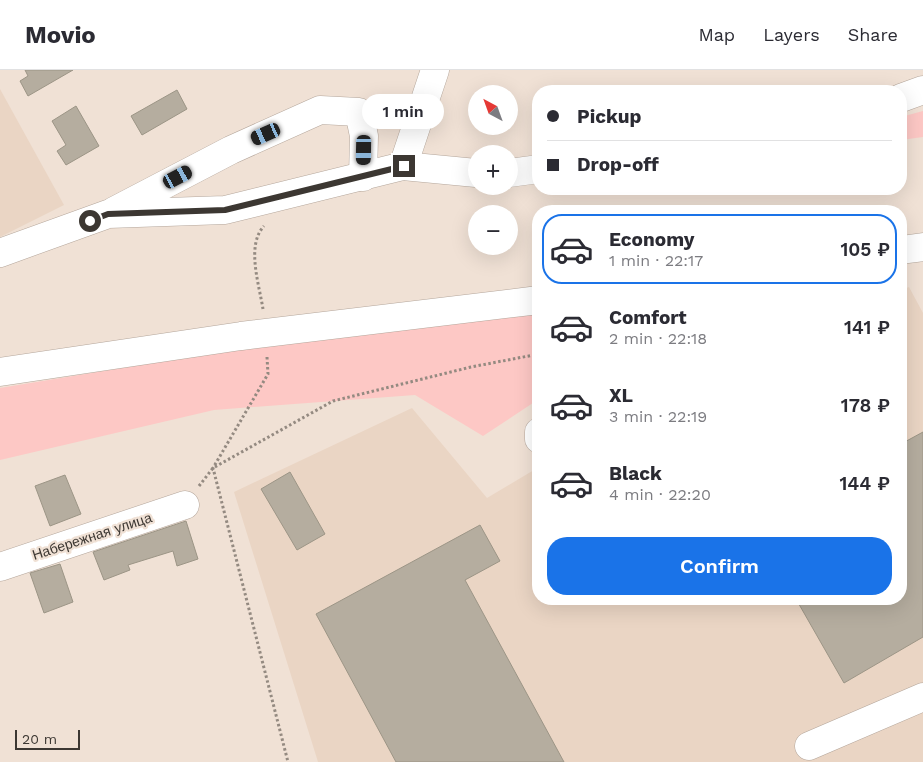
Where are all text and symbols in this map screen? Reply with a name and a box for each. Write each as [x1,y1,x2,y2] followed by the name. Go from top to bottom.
[25,21,96,49] text: Movio
[698,24,735,45] text: Map
[763,24,820,45] text: Layers
[848,24,898,45] text: Share
[468,85,518,135] north arrow
[468,85,518,255] map controls
[363,93,445,128] callout: 1 min
[382,102,424,121] text: 1 min
[577,105,641,128] text: Pickup
[249,121,282,147] car
[356,135,371,165] car
[468,145,518,195] button: +
[577,153,659,176] text: Drop-off
[393,155,415,177] route end
[161,163,194,191] car
[468,205,518,255] button: −
[79,210,101,232] route start
[549,227,594,272] icon: car
[609,228,694,251] text: Economy
[840,238,890,261] text: 105 ₽
[609,251,703,270] text: 1 min · 22:17
[549,305,594,350] icon: car
[609,306,687,329] text: Comfort
[844,316,890,339] text: 141 ₽
[609,329,707,348] text: 2 min · 22:18
[549,383,594,428] icon: car
[609,384,633,407] text: XL
[841,394,890,417] text: 178 ₽
[609,407,707,426] text: 3 min · 22:19
[549,461,594,506] icon: car
[609,462,662,485] text: Black
[839,472,890,495] text: 144 ₽
[609,485,711,504] text: 4 min · 22:20
[30,509,154,563] street label: Набережная улица
[547,537,892,595] button: Confirm
[15,727,80,750] scale bar
[22,731,57,747] text: 20 m

